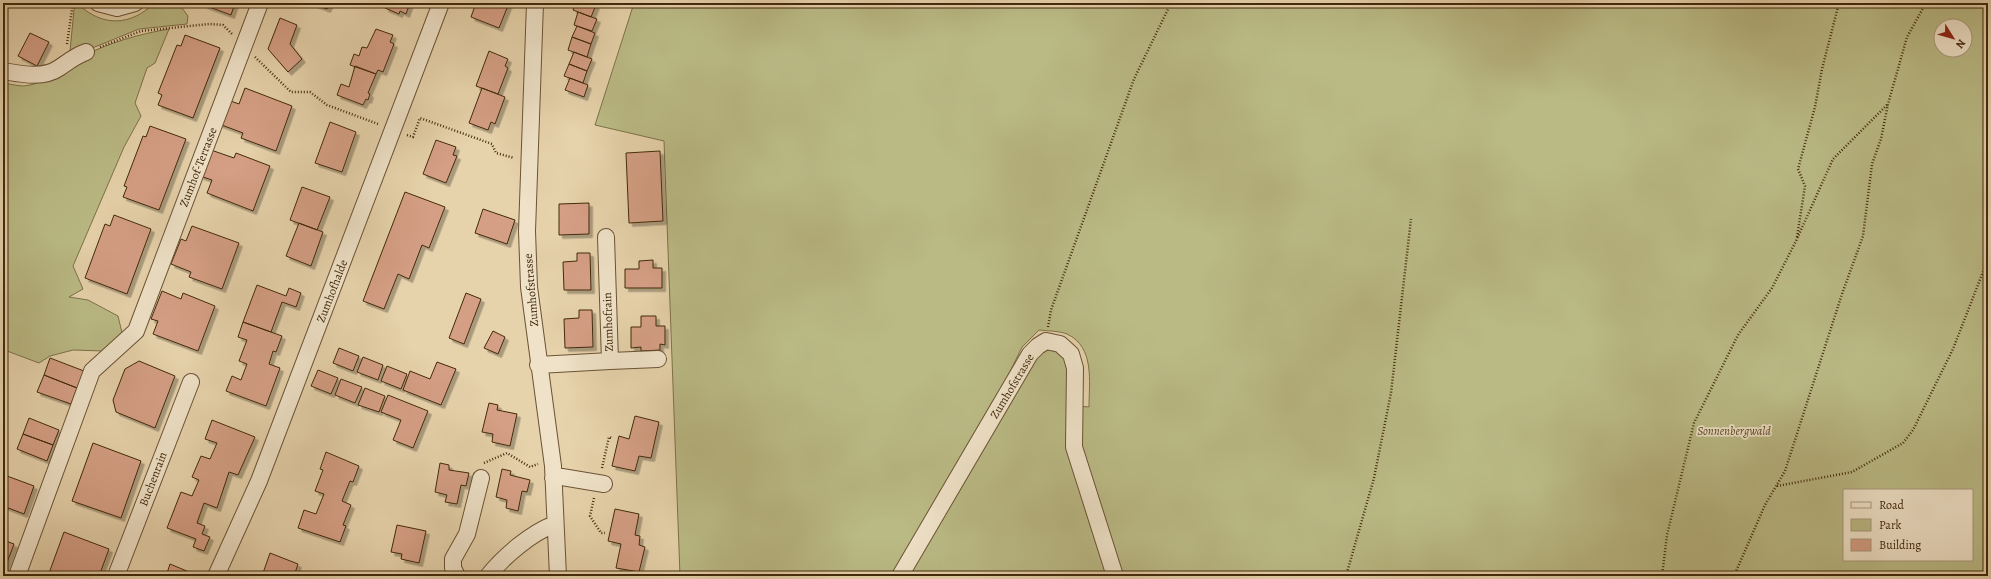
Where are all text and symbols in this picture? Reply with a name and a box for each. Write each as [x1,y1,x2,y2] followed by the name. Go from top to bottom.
[1933,18,1973,58] north arrow
[1952,36,1969,51] text: N
[175,125,221,209] street label: Zumhof-Terrasse
[520,253,542,327] street label: Zumhofstrasse
[313,257,351,325] street label: Zumhofhalde
[599,292,617,352] street label: Zumhofrain
[986,350,1038,422] street label: Zumhofstrasse
[1697,423,1771,439] park label: Sonnenbergwald
[135,449,171,509] street label: Buchenrain
[1843,489,1973,561] legend
[1879,497,1905,513] text: Road
[1879,517,1902,533] text: Park
[1879,537,1921,553] text: Building

